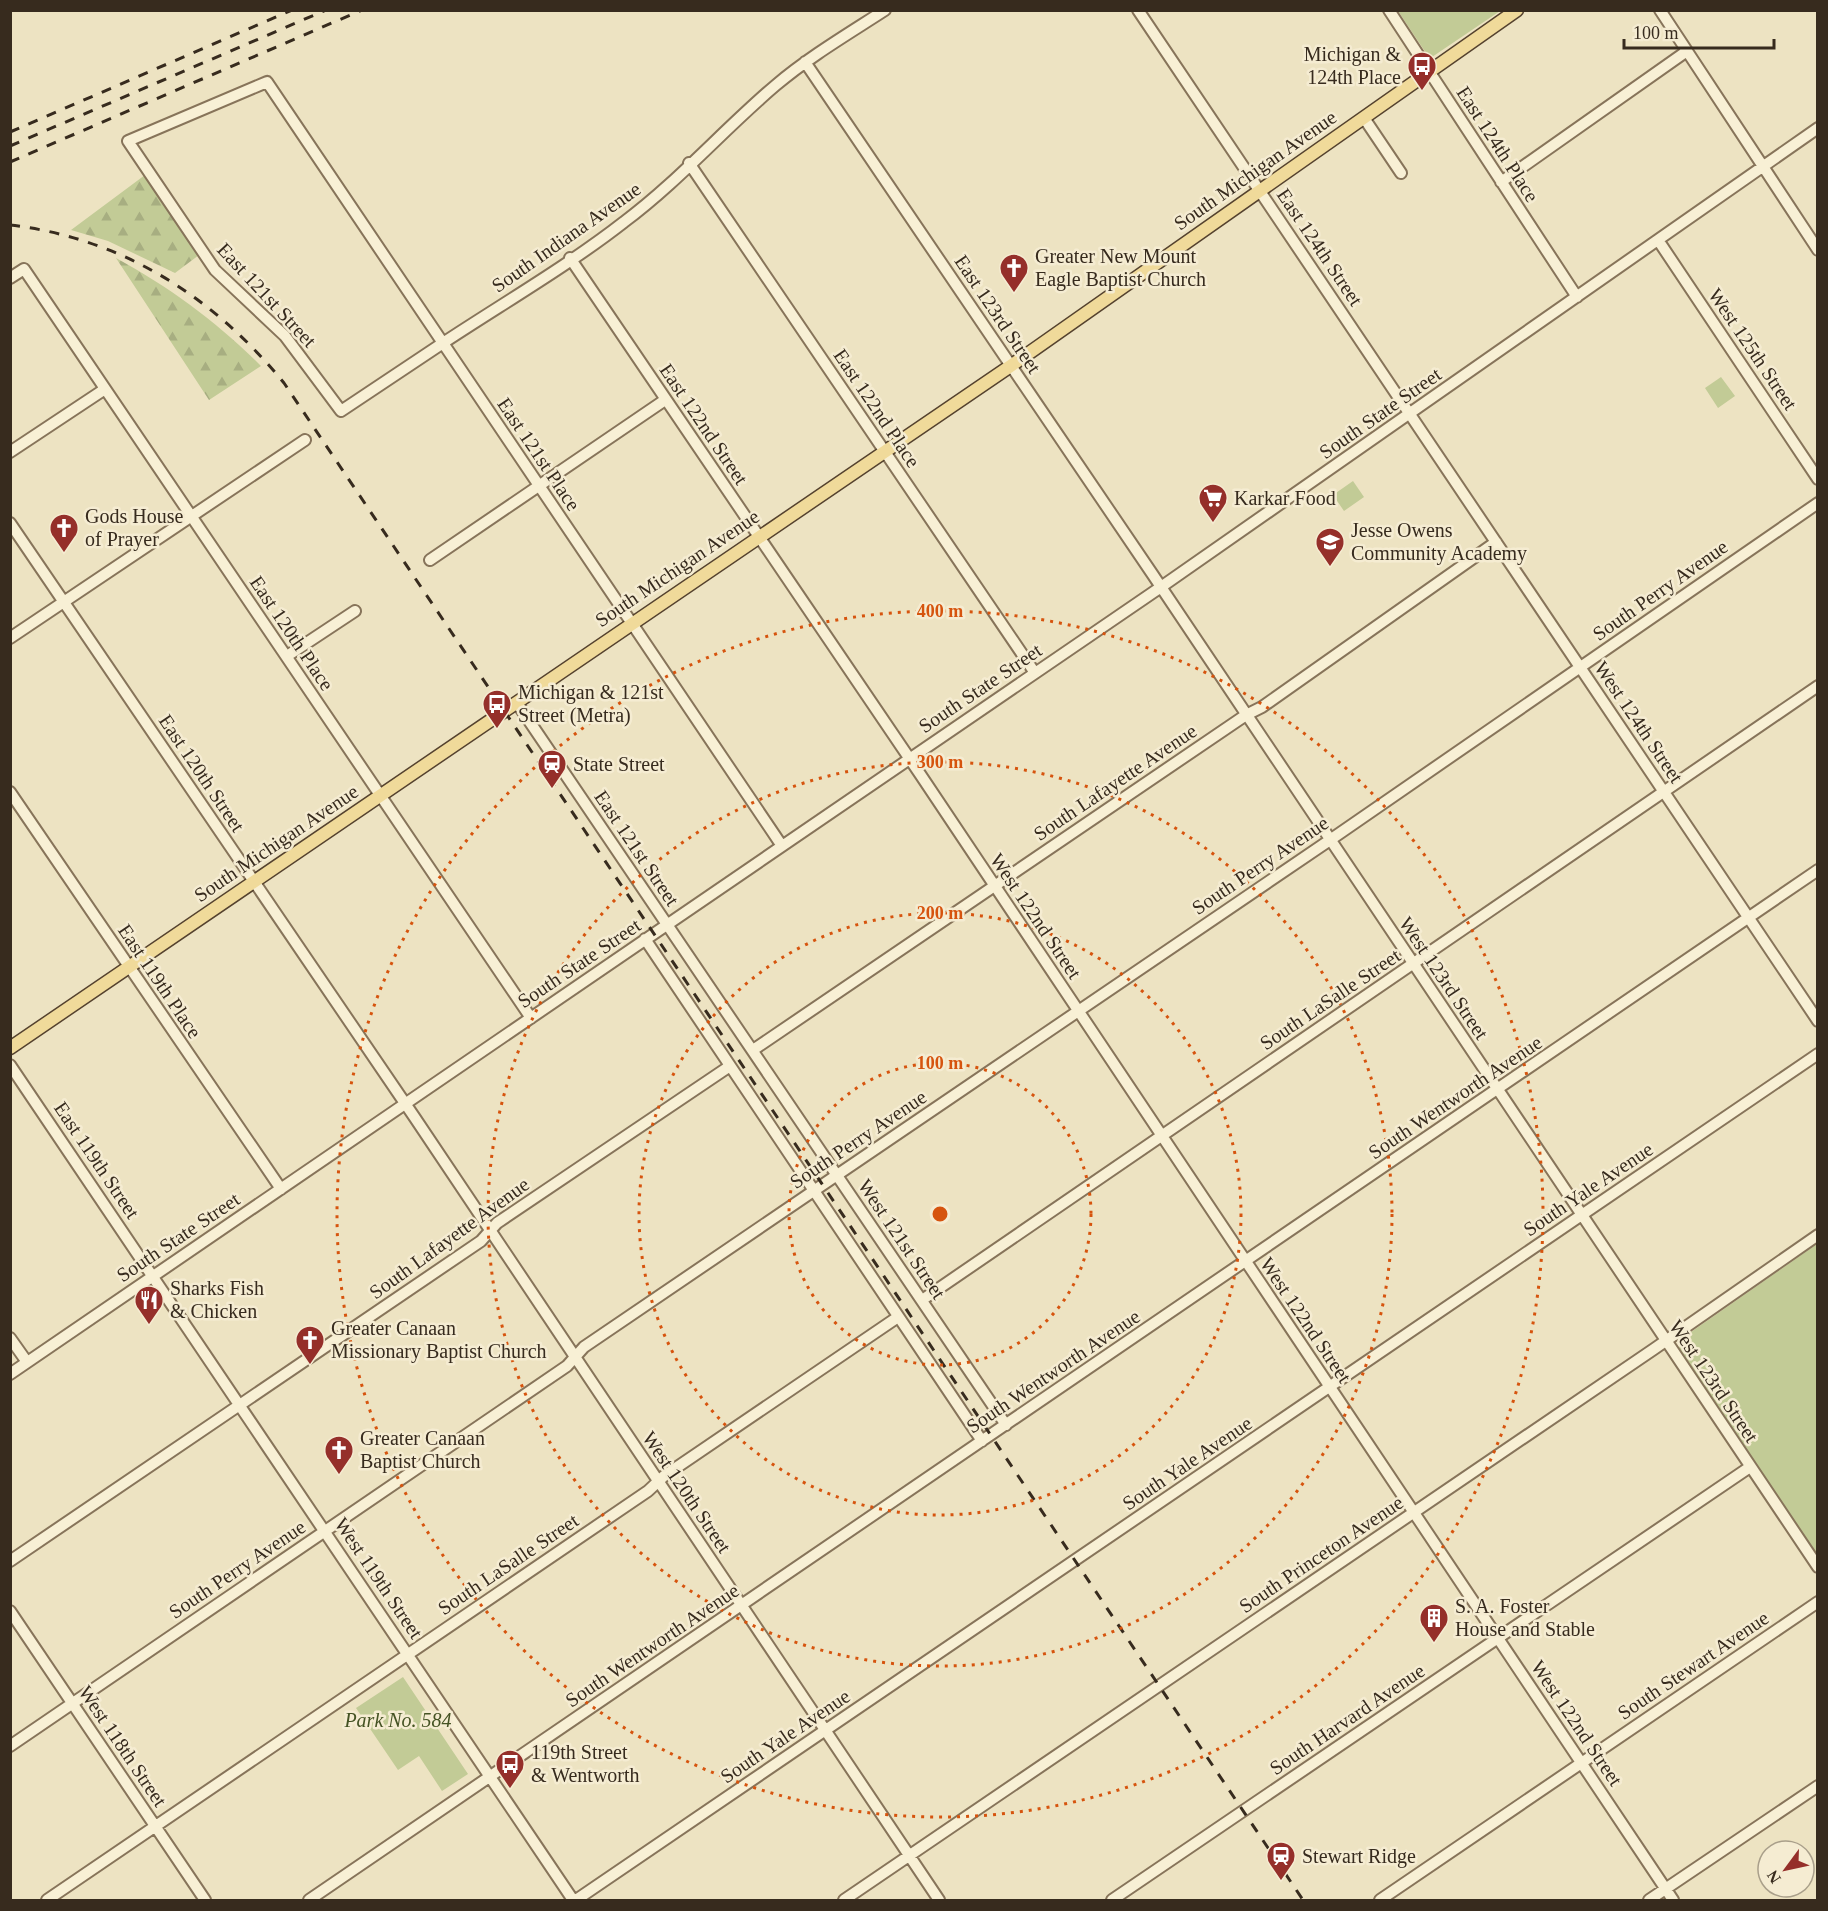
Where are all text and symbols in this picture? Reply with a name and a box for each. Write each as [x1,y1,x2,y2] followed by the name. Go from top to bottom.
[1624,12,1774,50] scale bar
[1633,23,1679,43] text: 100 m
[1304,43,1401,88] place label: Michigan & 124th Place
[1406,50,1438,92] bus stop icon: Michigan & 124th Place
[1452,82,1544,206] street label: East 124th Place
[1170,106,1341,235] street label: South Michigan Avenue
[487,177,645,297] street label: South Indiana Avenue
[1273,184,1368,310] street label: East 124th Street
[213,238,321,352] street label: East 121st Street
[1035,245,1206,291] place label: Greater New Mount Eagle Baptist Church
[950,251,1046,378] street label: East 123rd Street
[998,252,1030,294] church icon: Greater New Mount Eagle Baptist Church
[1704,284,1802,414] street label: West 125th Street
[829,345,925,471] street label: East 122nd Place
[655,359,753,489] street label: East 122nd Street
[1315,363,1445,463] street label: South State Street
[493,394,585,515] street label: East 121st Place
[1197,482,1229,524] supermarket icon: Karkar Food
[1234,487,1336,509] place label: Karkar Food
[85,505,183,551] place label: Gods House of Prayer
[591,505,764,632] street label: South Michigan Avenue
[48,512,80,554] church icon: Gods House of Prayer
[1351,519,1527,565] place label: Jesse Owens Community Academy
[1314,526,1346,568] school or university icon: Jesse Owens Community Academy
[1588,535,1732,646] street label: South Perry Avenue
[246,572,338,695] street label: East 120th Place
[917,601,963,621] text: 400 m
[914,639,1046,737] street label: South State Street
[1590,657,1688,787] street label: West 124th Street
[518,681,664,727] place label: Michigan & 121st Street (Metra)
[481,688,513,730] bus stop icon: Michigan & 121st Street (Metra)
[155,710,250,836] street label: East 120th Street
[1029,719,1201,846] street label: South Lafayette Avenue
[536,748,568,790] station icon: State Street
[917,752,963,772] text: 300 m
[573,753,665,775] place label: State Street
[190,780,363,907] street label: South Michigan Avenue
[590,786,684,910] street label: East 121st Street
[1188,811,1333,920] street label: South Perry Avenue
[986,849,1086,983] street label: West 122nd Street
[917,903,963,923] text: 200 m
[1395,913,1493,1044] street label: West 123rd Street
[513,914,645,1012] street label: South State Street
[114,920,206,1042] street label: East 119th Place
[1256,944,1405,1054] street label: South LaSalle Street
[1364,1031,1546,1163] street label: South Wentworth Avenue
[917,1053,963,1073] text: 100 m
[786,1085,931,1194] street label: South Perry Avenue
[50,1098,144,1223] street label: East 119th Street
[1519,1138,1657,1240] street label: South Yale Avenue
[365,1173,534,1304] street label: South Lafayette Avenue
[854,1175,950,1303] street label: West 121st Street
[112,1188,244,1286] street label: South State Street
[930,1204,950,1224] centre of rings
[1256,1253,1356,1387] street label: West 122nd Street
[170,1277,264,1322] place label: Sharks Fish & Chicken
[133,1284,165,1326] restaurant icon: Sharks Fish & Chicken
[962,1305,1144,1437] street label: South Wentworth Avenue
[1665,1316,1763,1447] street label: West 123rd Street
[331,1317,547,1363] place label: Greater Canaan Missionary Baptist Church
[294,1324,326,1366] church icon: Greater Canaan Missionary Baptist Church
[1118,1412,1256,1514] street label: South Yale Avenue
[360,1427,485,1473] place label: Greater Canaan Baptist Church
[638,1427,736,1557] street label: West 120th Street
[323,1434,355,1476] church icon: Greater Canaan Baptist Church
[1235,1491,1407,1617] street label: South Princeton Avenue
[434,1509,583,1619] street label: South LaSalle Street
[330,1513,428,1643] street label: West 119th Street
[165,1515,310,1624] street label: South Perry Avenue
[561,1579,743,1711] street label: South Wentworth Avenue
[1455,1595,1595,1640] place label: S. A. Foster House and Stable
[1418,1602,1450,1644] building icon: S. A. Foster House and Stable
[1613,1606,1773,1724] street label: South Stewart Avenue
[1527,1656,1627,1790] street label: West 122nd Street
[1265,1659,1429,1779] street label: South Harvard Avenue
[74,1681,172,1811] street label: West 118th Street
[716,1685,854,1787] street label: South Yale Avenue
[343,1709,452,1731] park label: Park No. 584
[531,1741,640,1786] place label: 119th Street & Wentworth
[494,1748,526,1790] bus stop icon: 119th Street & Wentworth
[1756,1839,1816,1899] north arrow
[1265,1840,1297,1882] station icon: Stewart Ridge
[1302,1845,1416,1868] place label: Stewart Ridge
[1763,1867,1784,1886] text: N

